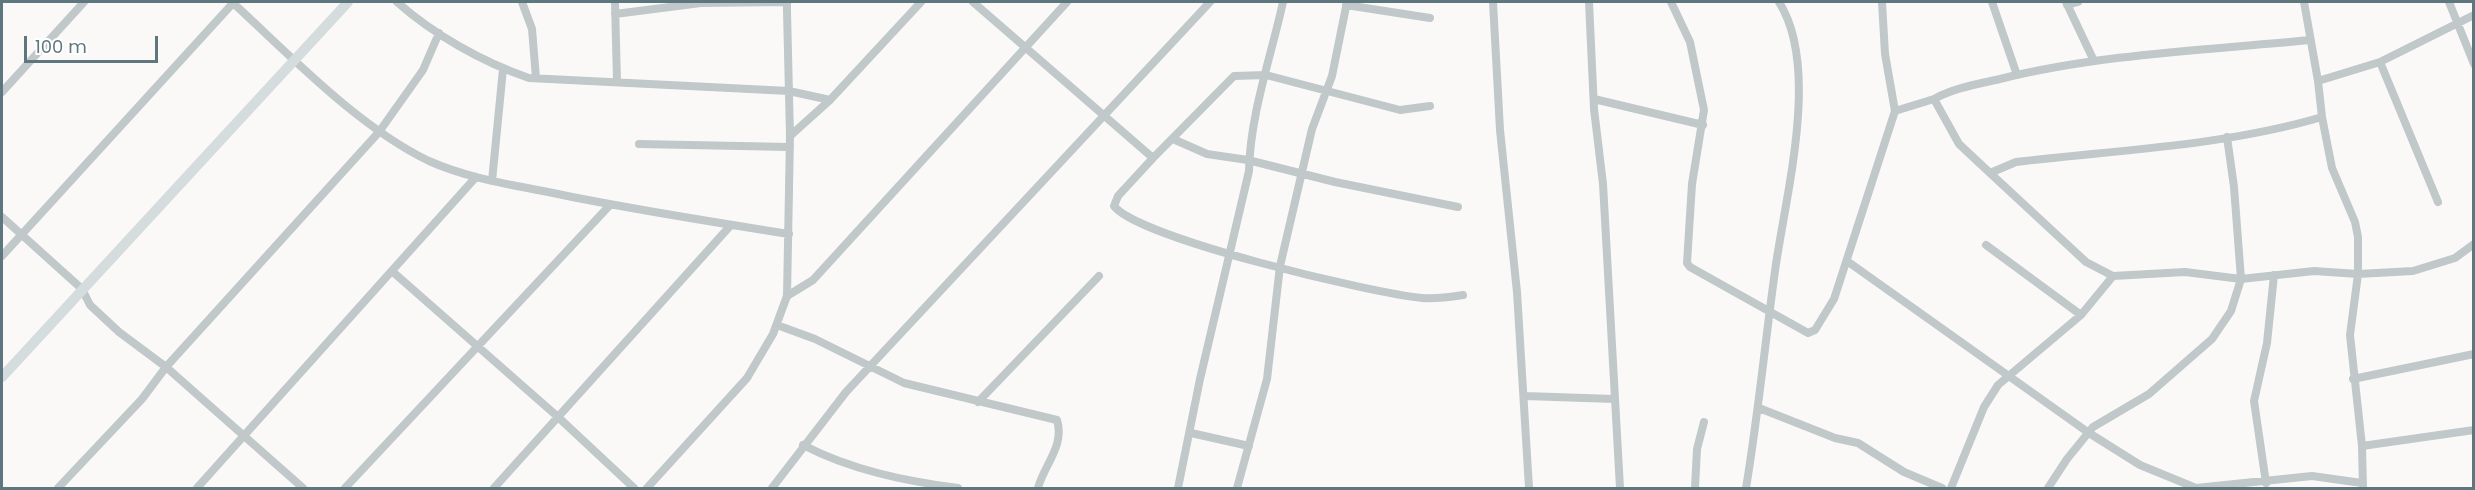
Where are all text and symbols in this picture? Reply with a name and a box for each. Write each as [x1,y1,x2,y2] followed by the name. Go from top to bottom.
[27,24,160,62] scale bar
[35,34,87,59] text: 100 m

